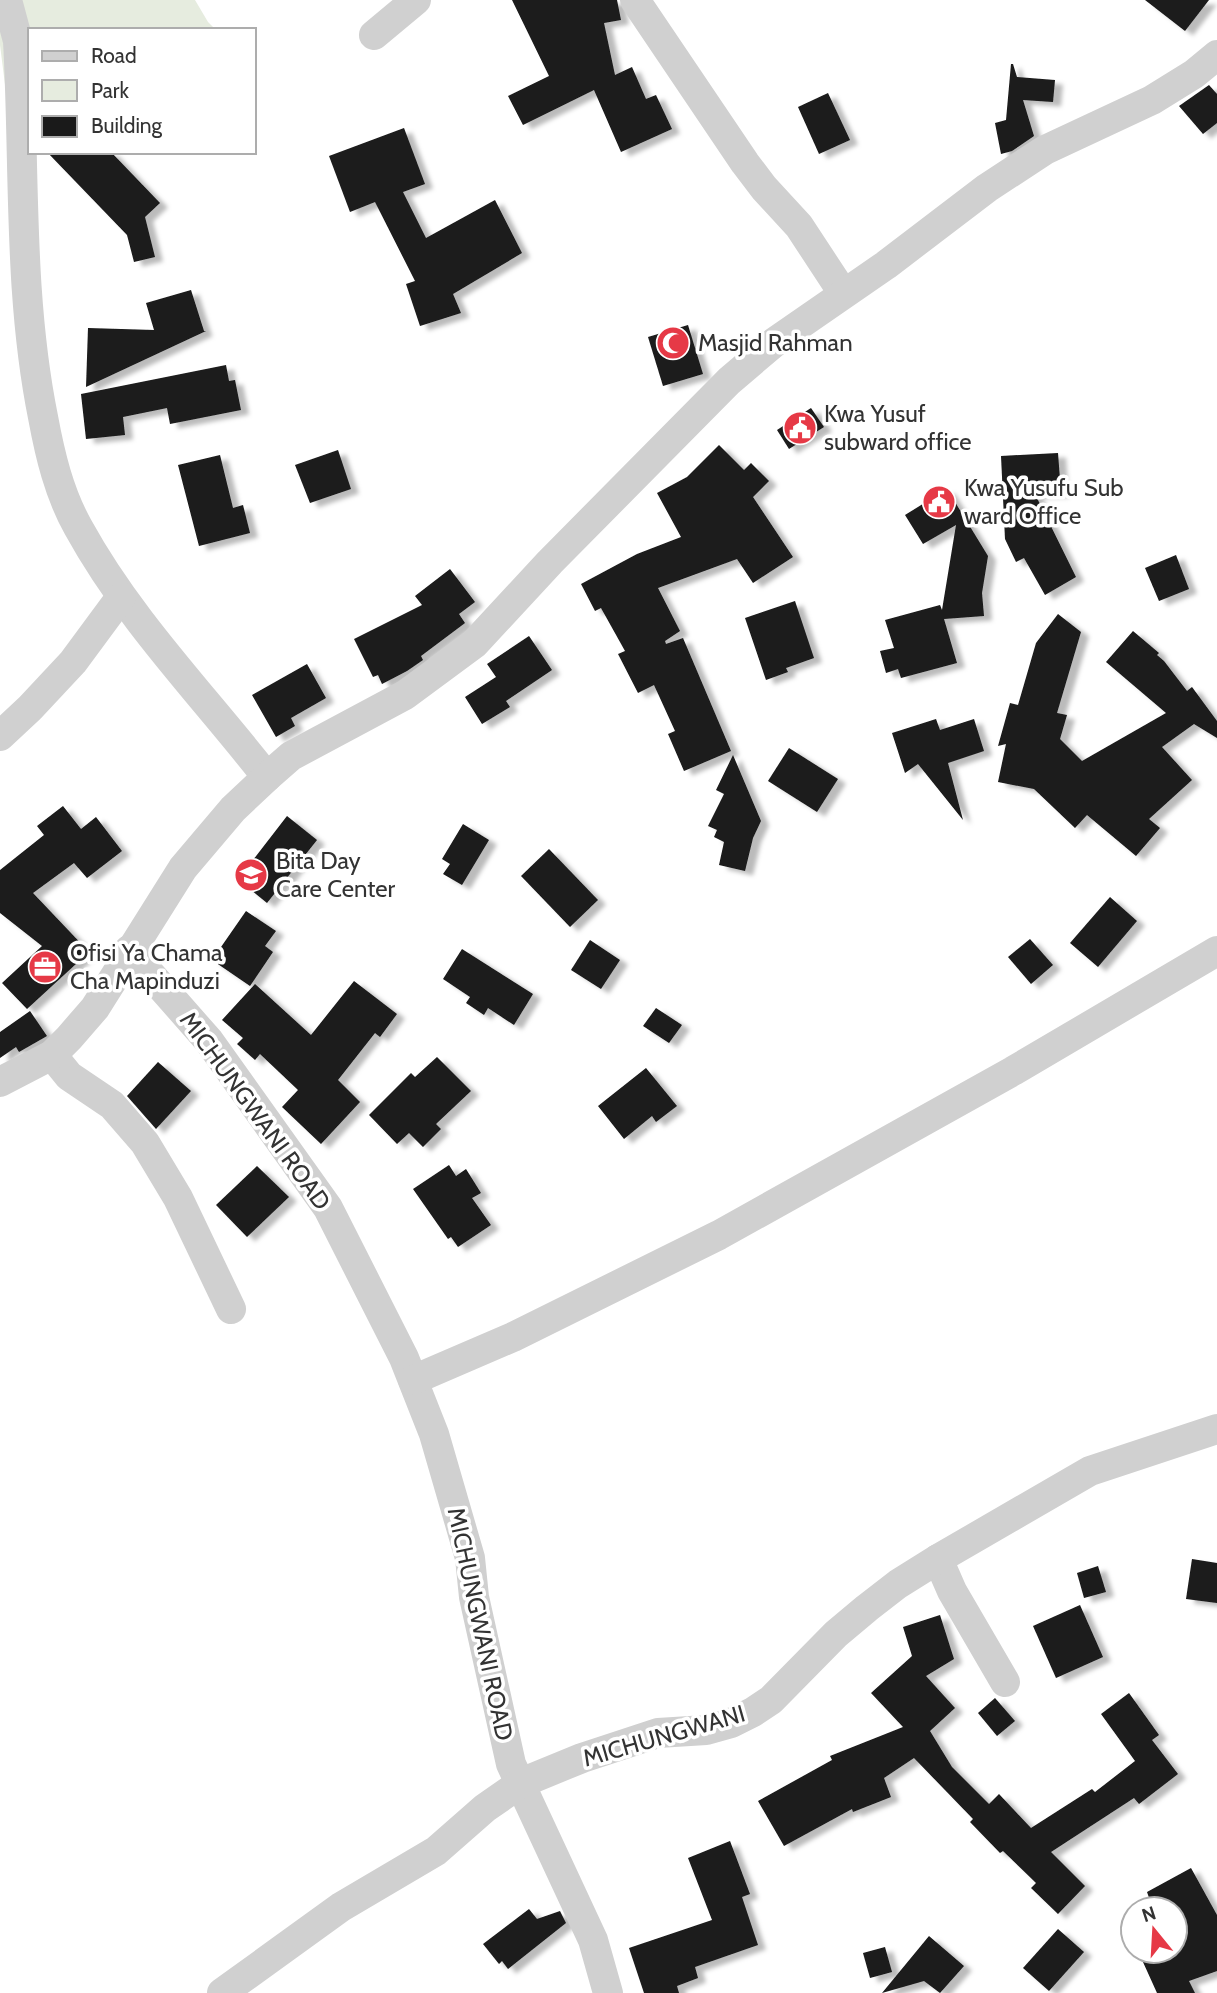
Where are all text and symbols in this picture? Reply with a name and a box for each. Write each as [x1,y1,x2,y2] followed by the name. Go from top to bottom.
[28,28,256,154] legend
[91,43,137,68] text: Road
[91,78,129,103] text: Park
[91,113,163,138] text: Building
[654,324,692,362] mosque icon: Masjid Rahman
[698,328,853,357] place label: Masjid Rahman
[824,399,972,456] place label: Kwa Yusuf subward office
[781,409,819,447] public building icon: Kwa Yusuf subward office
[964,473,1124,530] place label: Kwa Yusufu Sub ward Office
[920,483,958,521] public building icon: Kwa Yusufu Sub ward Office
[276,846,396,903] place label: Bita Day Care Center
[232,856,270,894] school or university icon: Bita Day Care Center
[70,938,223,995] place label: Ofisi Ya Chama Cha Mapinduzi
[26,948,64,986] office icon: Ofisi Ya Chama Cha Mapinduzi
[174,1006,337,1215] street label: MICHUNGWANI ROAD
[442,1505,519,1743] street label: MICHUNGWANI ROAD
[579,1699,748,1773] street label: MICHUNGWANI
[1119,1895,1189,1965] north arrow
[1139,1901,1159,1927] text: N

